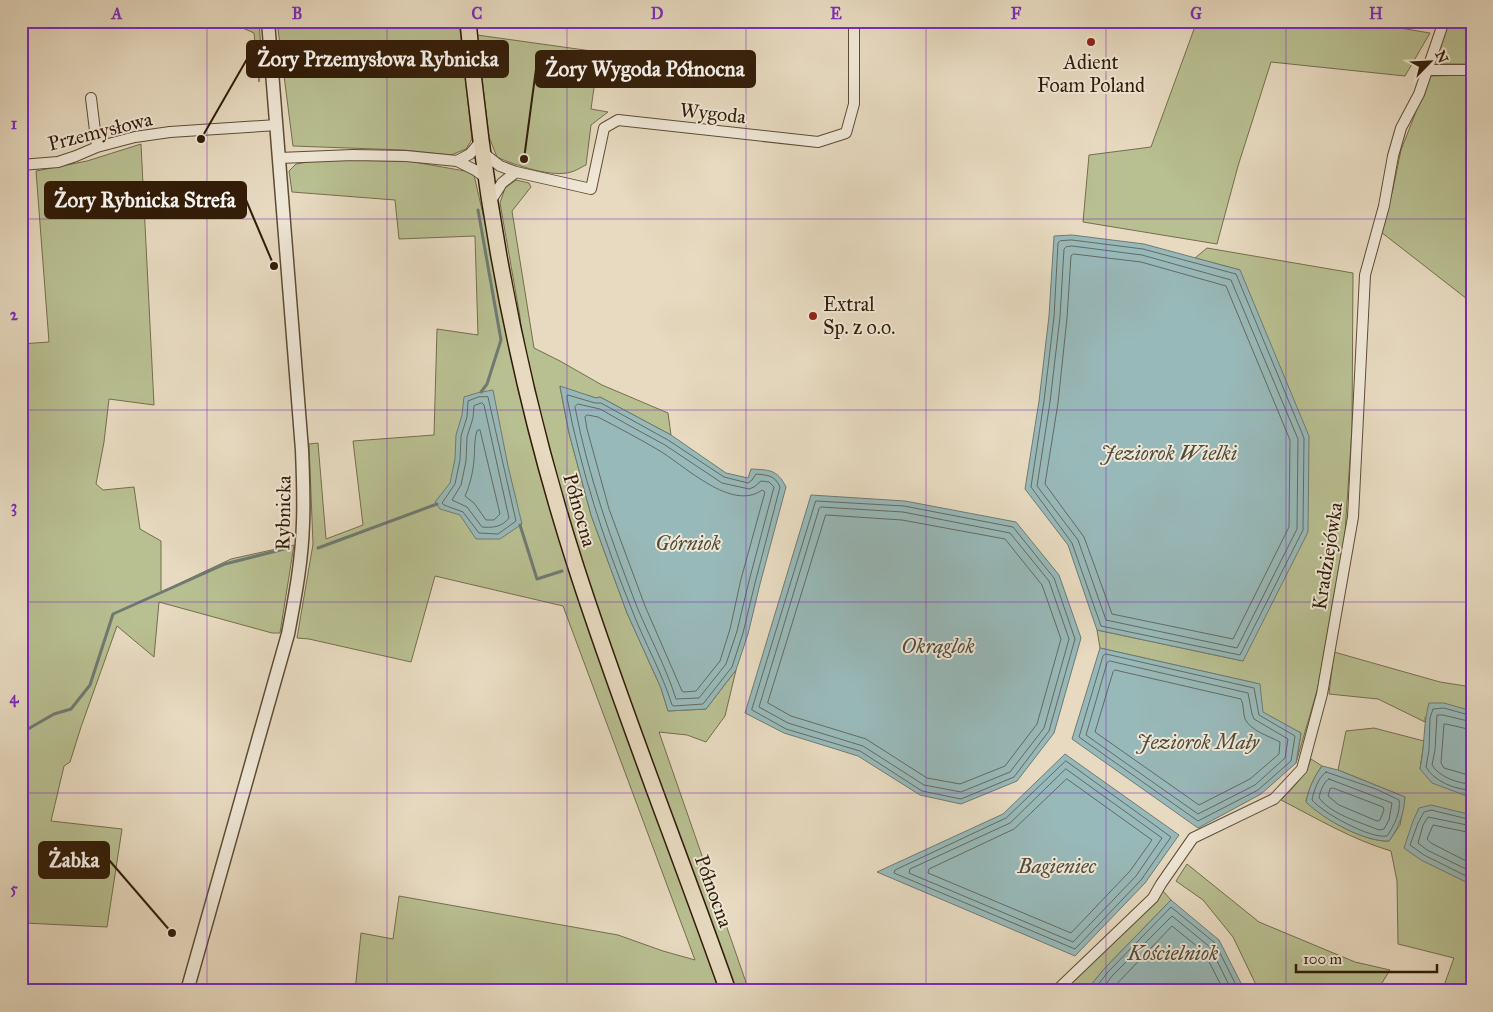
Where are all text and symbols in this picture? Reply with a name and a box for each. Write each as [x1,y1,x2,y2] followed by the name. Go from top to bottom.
[111,4,123,23] text: A
[292,4,302,23] text: B
[472,4,483,23] text: C
[651,4,664,23] text: D
[830,4,842,23] text: E
[1011,4,1022,23] text: F
[1190,4,1202,23] text: G
[1369,4,1383,23] text: H
[1085,36,1097,48] marker: Adient Foam Poland
[1406,38,1456,88] north arrow
[247,41,508,77] callout: Żory Przemysłowa Rybnicka
[257,45,500,72] text: Żory Przemysłowa Rybnicka
[1431,48,1452,66] text: N
[1037,50,1145,97] place label: Adient Foam Poland
[536,51,755,87] callout: Żory Wygoda Północna
[545,55,746,82] text: Żory Wygoda Północna
[679,98,748,129] street label: Wygoda
[45,106,155,156] street label: Przemysłowa
[11,114,18,133] text: 1
[45,182,246,218] callout: Żory Rybnicka Strefa
[54,186,237,213] text: Żory Rybnicka Strefa
[823,292,895,339] place label: Extral Sp. z o.o.
[10,305,19,324] text: 2
[807,310,819,322] marker: Extral Sp. z o.o.
[1100,440,1237,466] water label: Jeziorok Wielki
[558,470,602,550] street label: Północna
[270,475,296,551] street label: Rybnicka
[11,497,17,517] text: 3
[1307,500,1347,612] street label: Kradziejówka
[655,530,722,556] water label: Górniok
[902,633,975,659] water label: Okrąglok
[10,688,20,708] text: 4
[1136,729,1260,755] water label: Jeziorok Mały
[39,842,109,878] callout: Żabka
[49,846,100,873] text: Żabka
[690,851,738,931] street label: Północna
[1017,853,1097,879] water label: Bagieniec
[10,879,18,898] text: 5
[1127,940,1219,966] water label: Kościelniok
[1296,942,1437,974] scale bar
[1303,950,1343,968] text: 100 m

